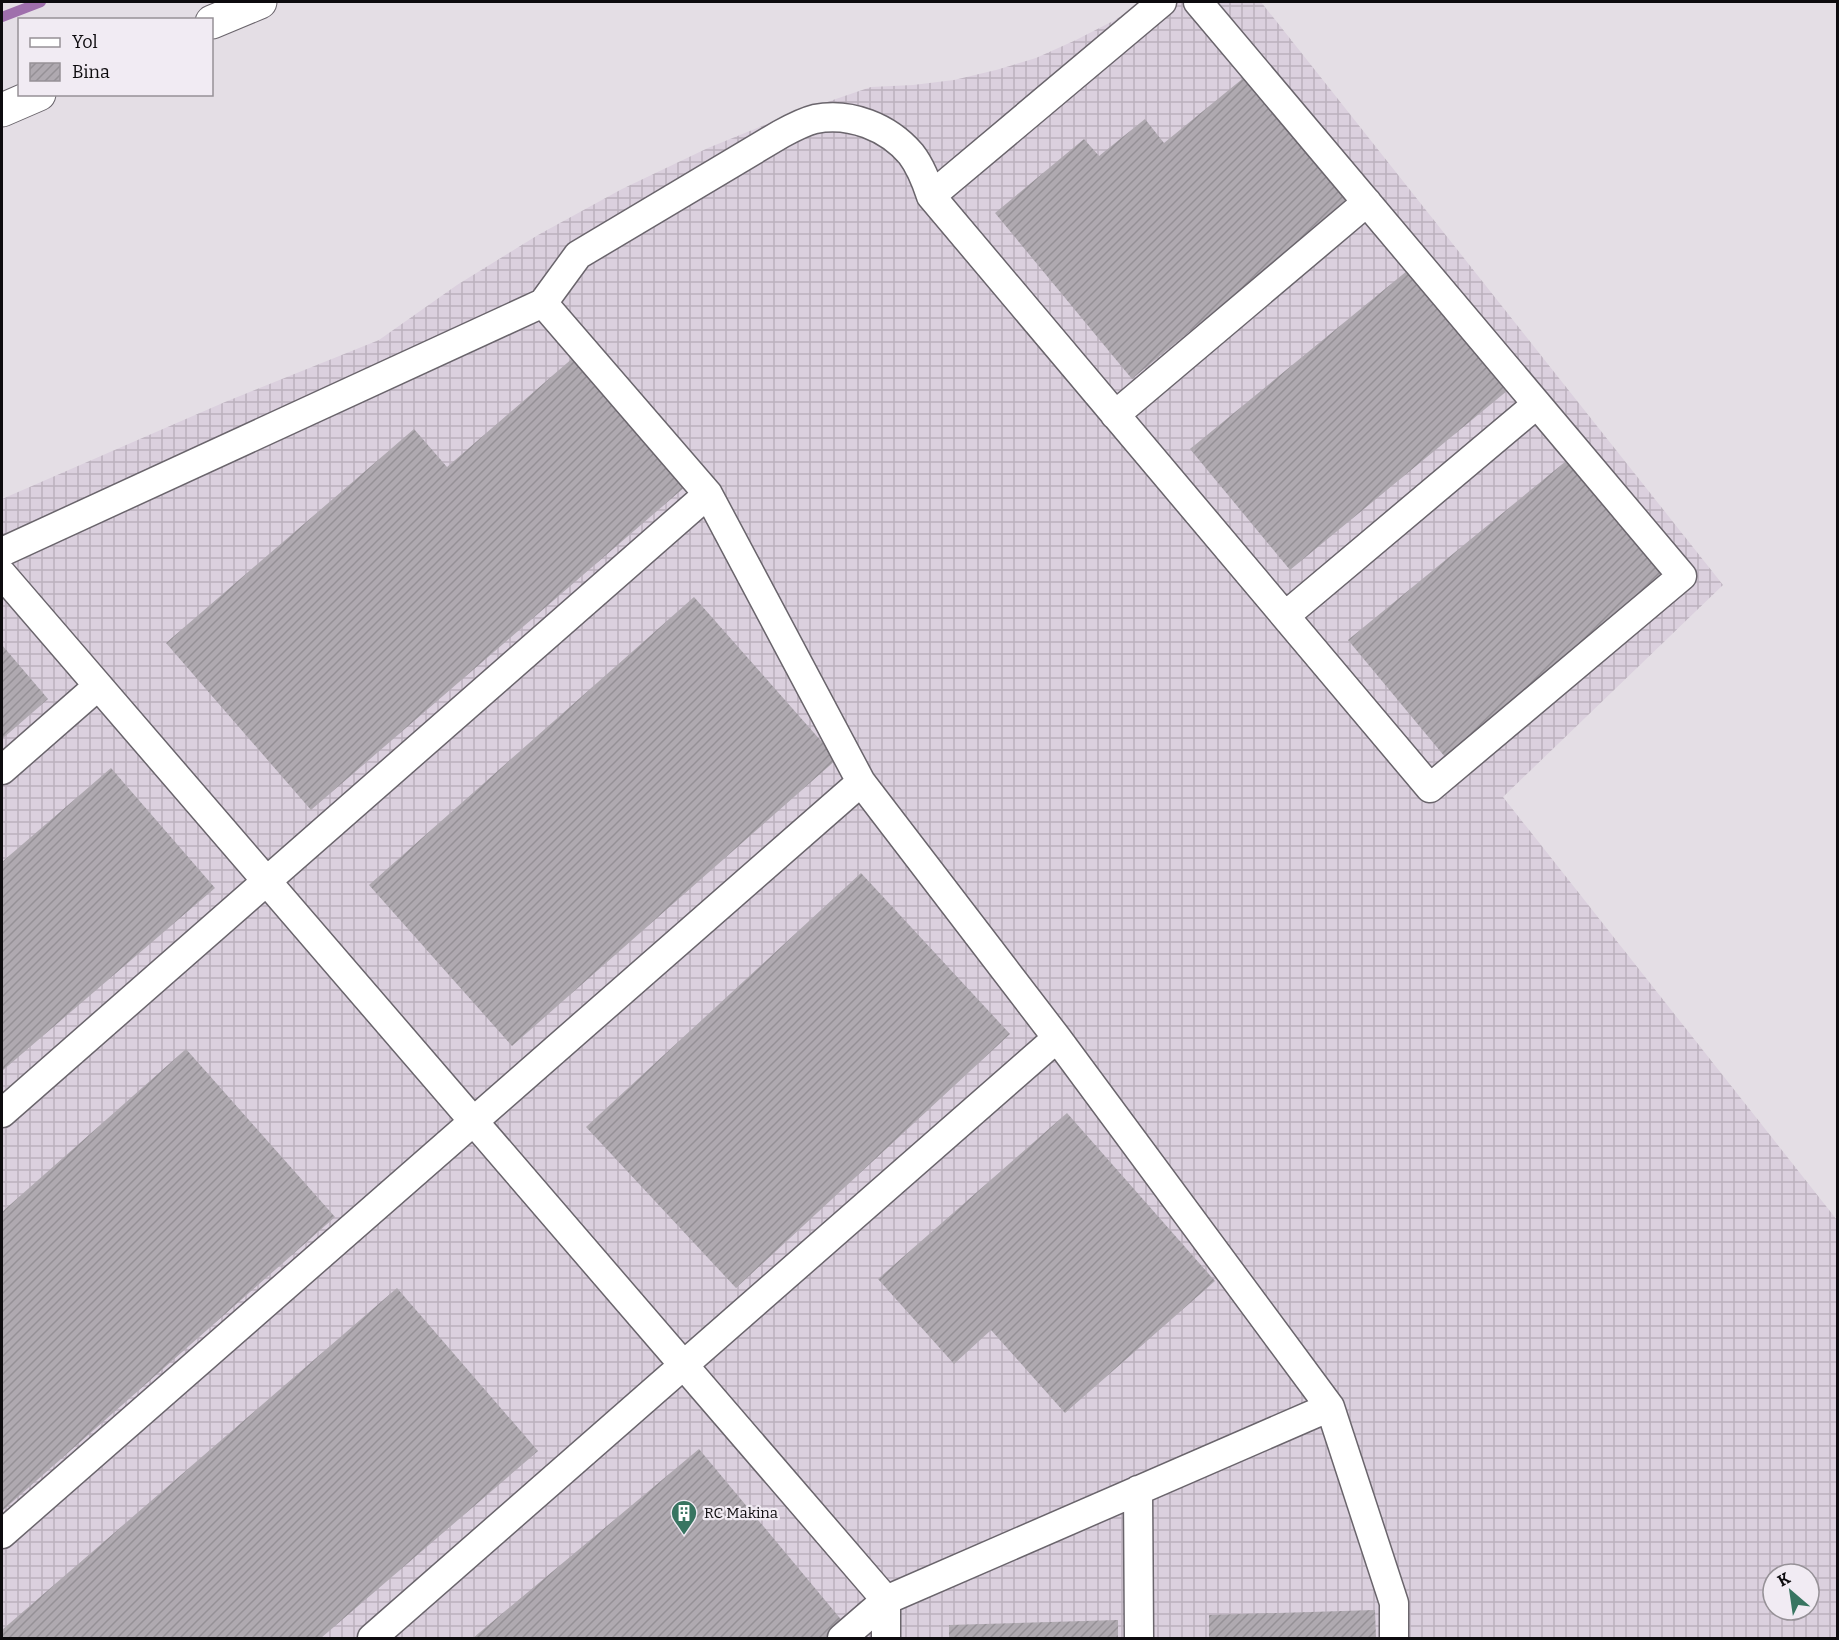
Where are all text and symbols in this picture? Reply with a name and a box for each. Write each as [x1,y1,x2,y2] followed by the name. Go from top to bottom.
[18,18,213,96] legend
[72,31,98,53] text: Yol
[72,61,110,83] text: Bina
[669,1498,699,1536] building icon: RC Makina
[704,1504,778,1522] place label: RC Makina
[1761,1562,1821,1622] north arrow
[1774,1568,1794,1590] text: K

